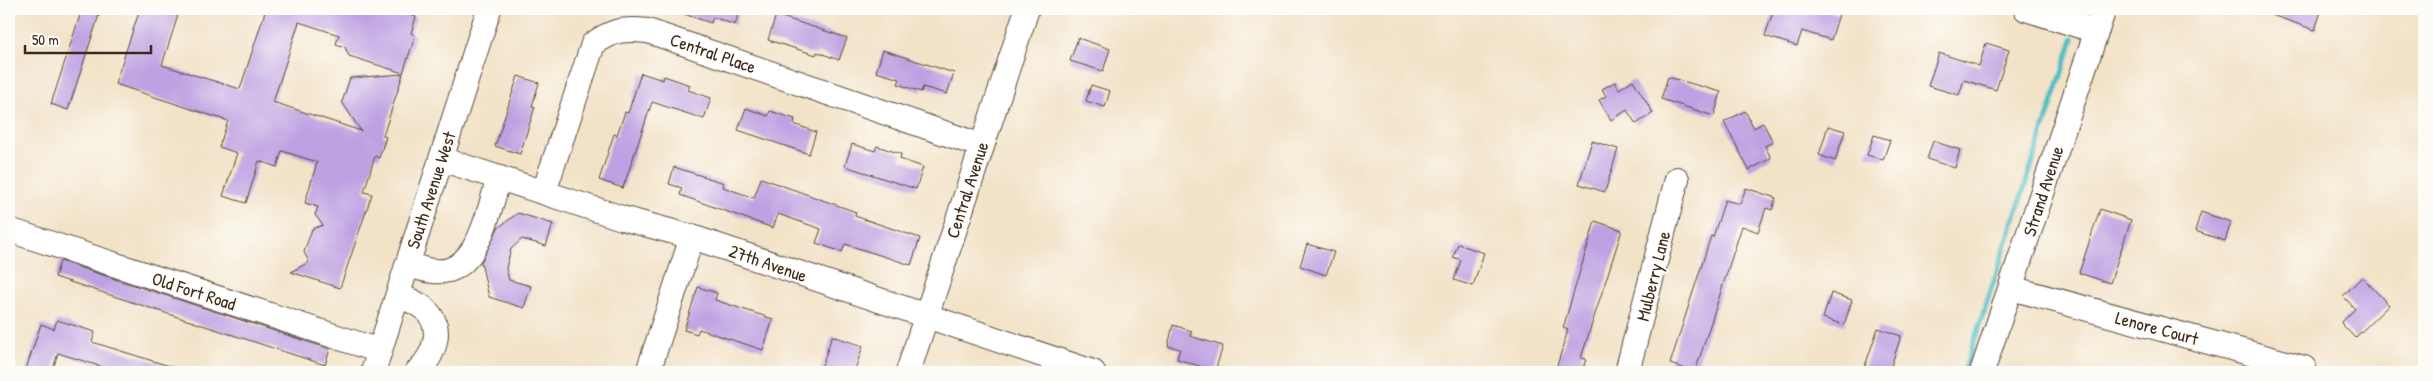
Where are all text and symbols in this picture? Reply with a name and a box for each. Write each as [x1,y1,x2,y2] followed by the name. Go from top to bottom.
[25,22,151,54] scale bar
[667,27,759,79] street label: Central Place
[32,29,59,50] text: 50 m
[400,127,462,252] street label: South Avenue West
[940,139,994,241] street label: Central Avenue
[2017,143,2069,239] street label: Strand Avenue
[1630,228,1676,324] street label: Mulberry Lane
[726,238,810,288] street label: 27th Avenue
[149,266,239,316] street label: Old Fort Road
[2113,305,2202,351] street label: Lenore Court

